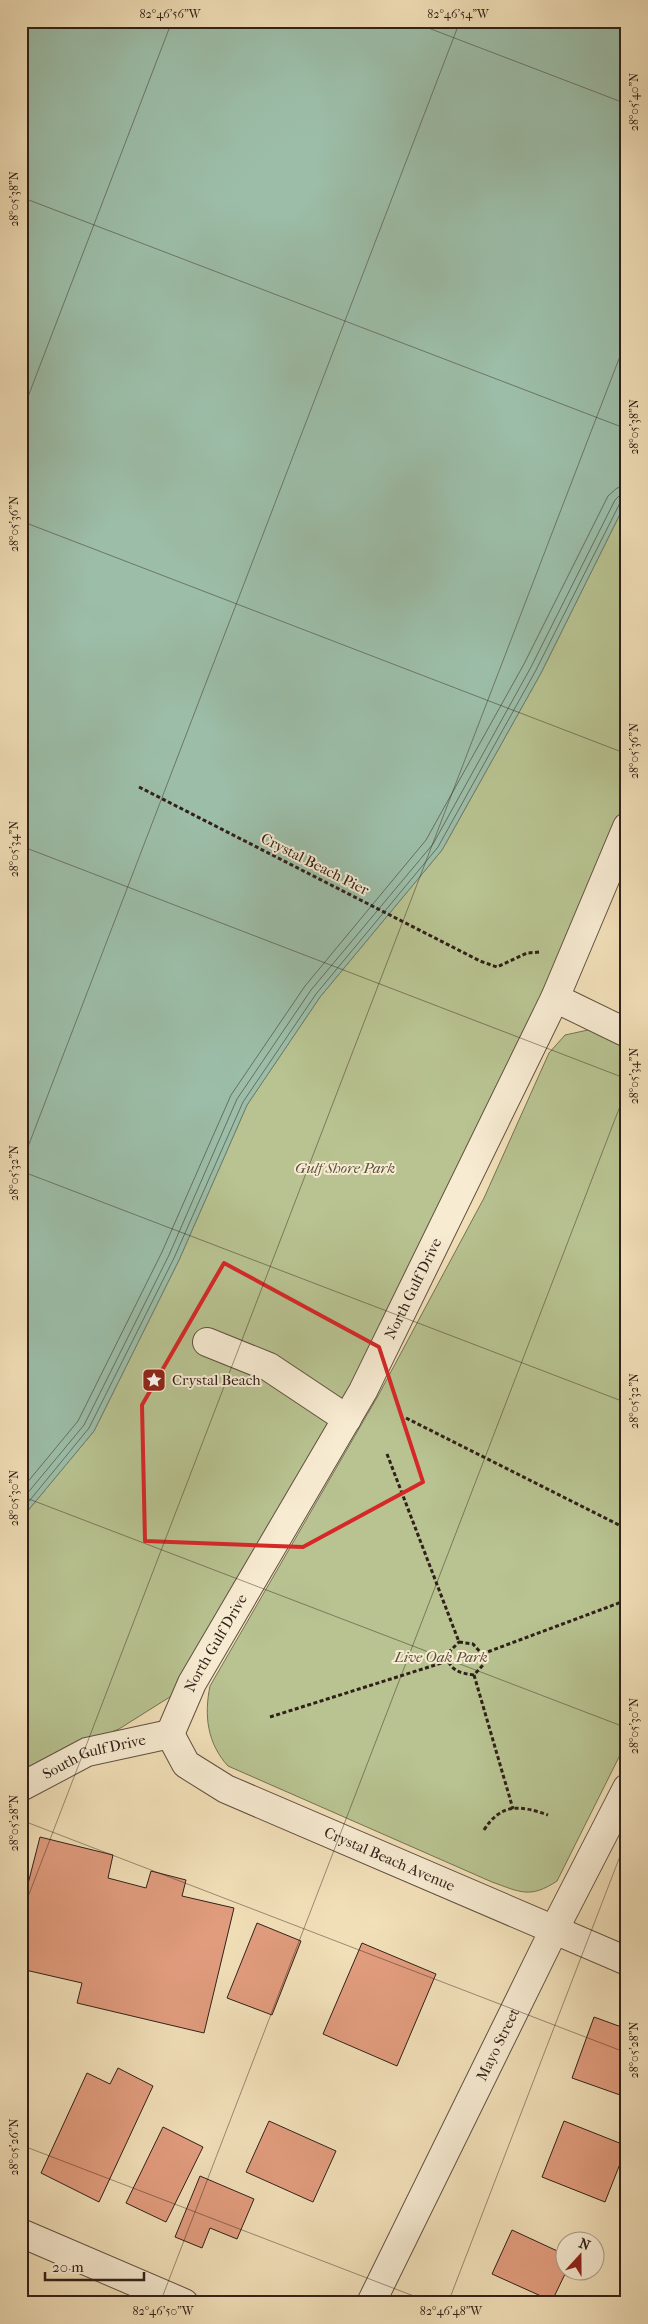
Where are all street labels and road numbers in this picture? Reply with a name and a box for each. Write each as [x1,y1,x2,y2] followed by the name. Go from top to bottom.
[258,829,373,899] street label: Crystal Beach Pier
[381,1235,446,1342] street label: North Gulf Drive
[180,1590,251,1695] street label: North Gulf Drive
[39,1730,148,1783] street label: South Gulf Drive
[321,1823,458,1895] street label: Crystal Beach Avenue
[472,2005,524,2084] street label: Mayo Street

